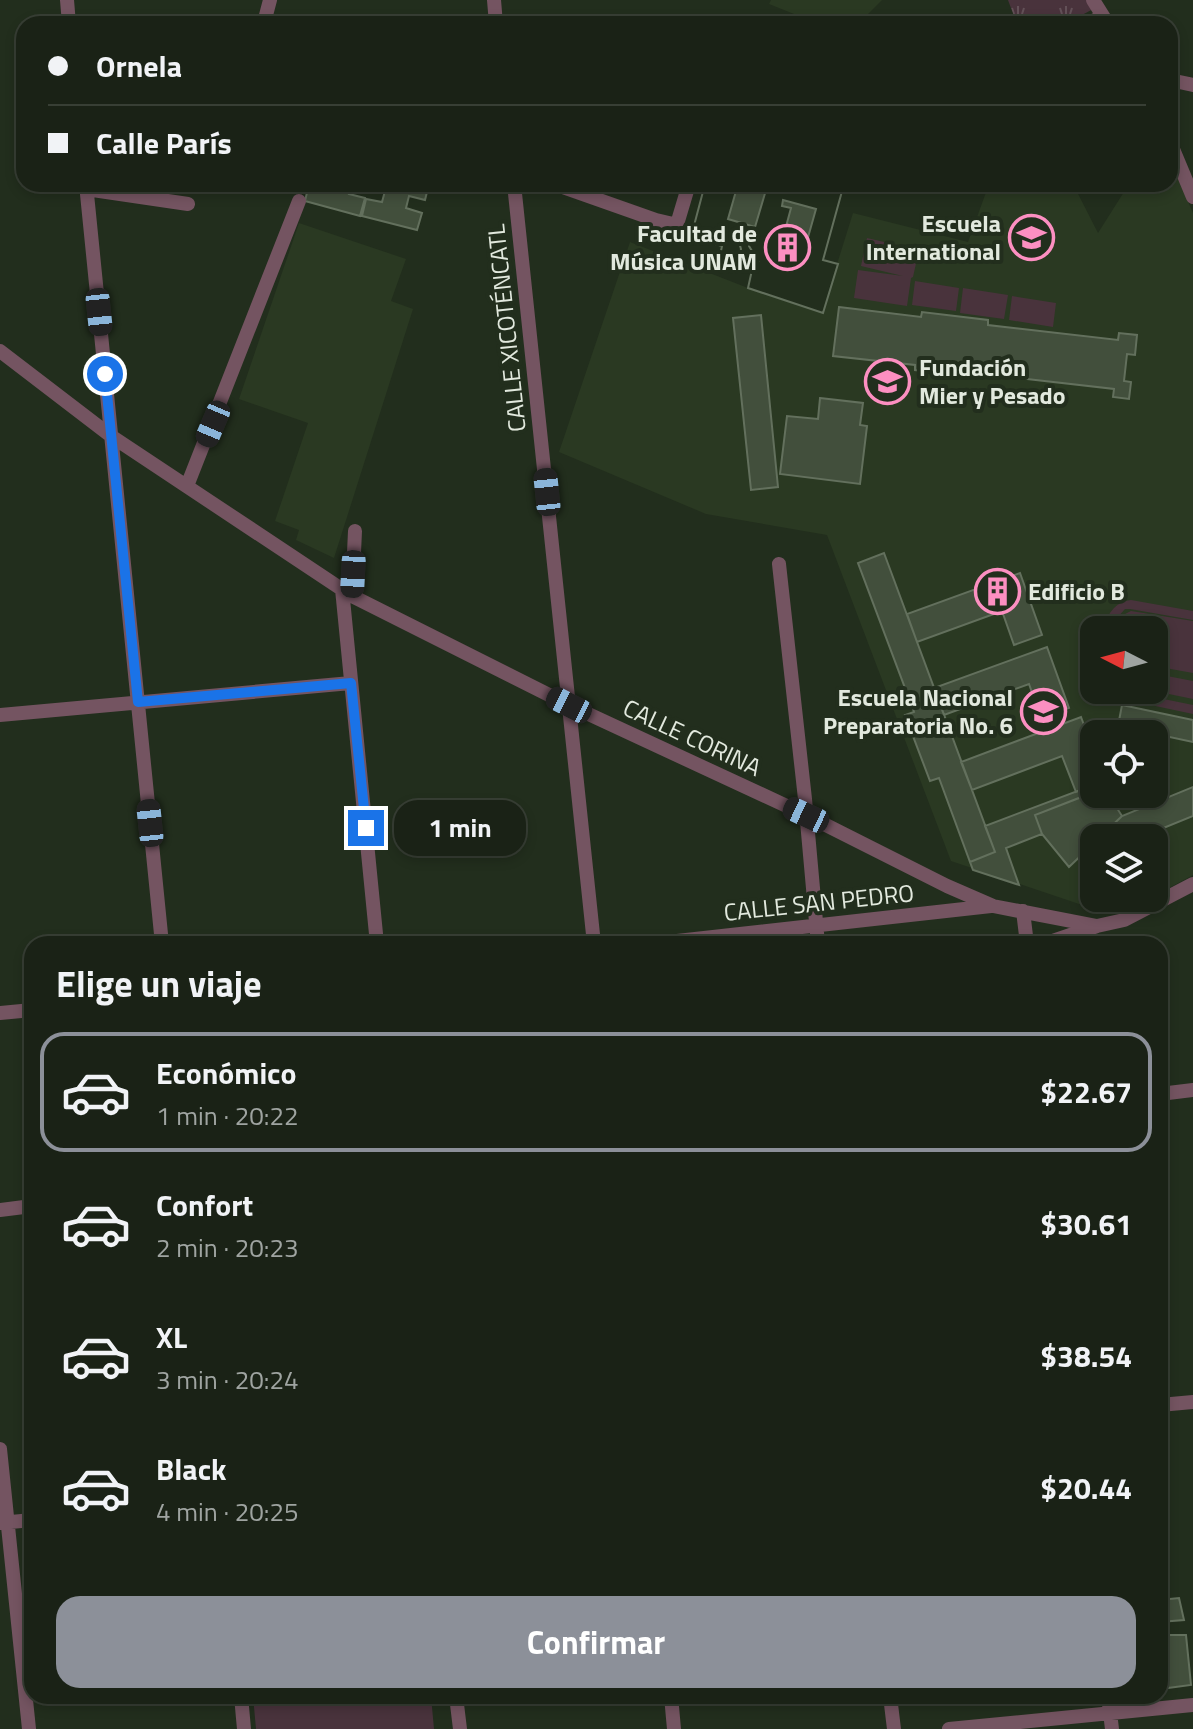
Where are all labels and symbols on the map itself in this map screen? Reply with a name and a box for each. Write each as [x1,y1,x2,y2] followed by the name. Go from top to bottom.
[866,205,1001,269] place label: Escuela International
[1008,214,1056,262] school or university icon: Escuela International
[610,215,757,279] place label: Facultad de Música UNAM
[477,222,535,434] street label: CALLE XICOTÉNCATL
[764,224,812,272] building icon: Facultad de Música UNAM
[85,287,113,337] car
[919,349,1065,413] place label: Fundación Mier y Pesado
[87,356,123,392] route start
[864,358,912,406] school or university icon: Fundación Mier y Pesado
[193,397,233,451] car
[533,467,561,517] car
[340,549,366,599] car
[973,568,1021,616] building icon: Edificio B
[1028,573,1125,609] place label: Edificio B
[1080,616,1168,704] north arrow
[823,679,1013,743] place label: Escuela Nacional Preparatoria No. 6
[542,683,596,727] car
[1020,688,1068,736] school or university icon: Escuela Nacional Preparatoria No. 6
[617,689,767,785] street label: CALLE CORINA
[779,794,833,836] car
[136,798,164,848] car
[394,800,526,856] callout: 1 min
[348,810,384,846] route end
[722,874,916,930] street label: CALLE SAN PEDRO

